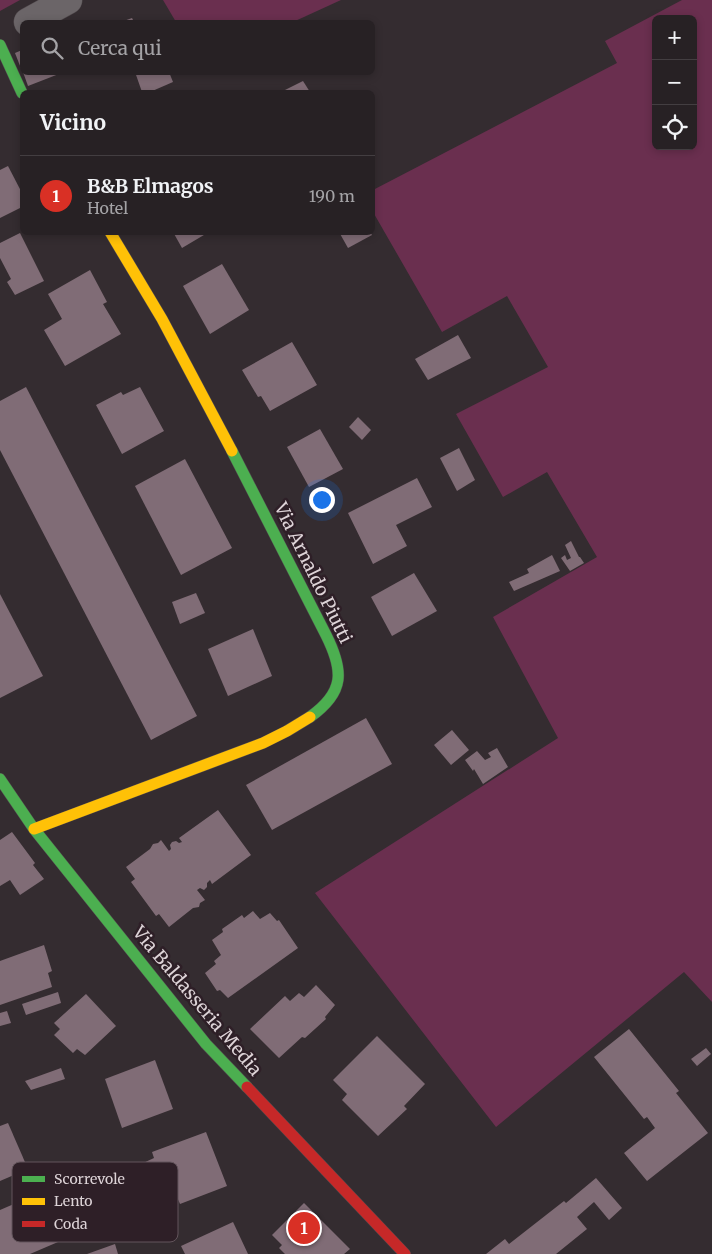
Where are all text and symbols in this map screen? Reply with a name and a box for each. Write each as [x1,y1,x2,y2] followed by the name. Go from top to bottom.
[652,15,697,150] map controls
[652,15,697,60] button: +
[20,20,375,75] search box
[38,34,66,62] icon: search
[78,36,162,60] text: Cerca qui
[652,60,697,105] button: −
[652,105,697,150] button: locate
[40,109,106,136] text: Vicino
[87,174,214,198] text: B&B Elmagos
[52,186,60,206] text: 1
[309,186,355,206] text: 190 m
[87,198,128,218] text: Hotel
[309,487,335,513] your location
[269,498,358,647] street label: Via Arnaldo Piutti
[127,920,267,1081] street label: Via Baldasseria Media
[12,1162,178,1242] legend
[54,1170,125,1188] text: Scorrevole
[54,1192,93,1210] text: Lento
[288,1209,320,1247] pin: 1
[54,1215,88,1233] text: Coda

